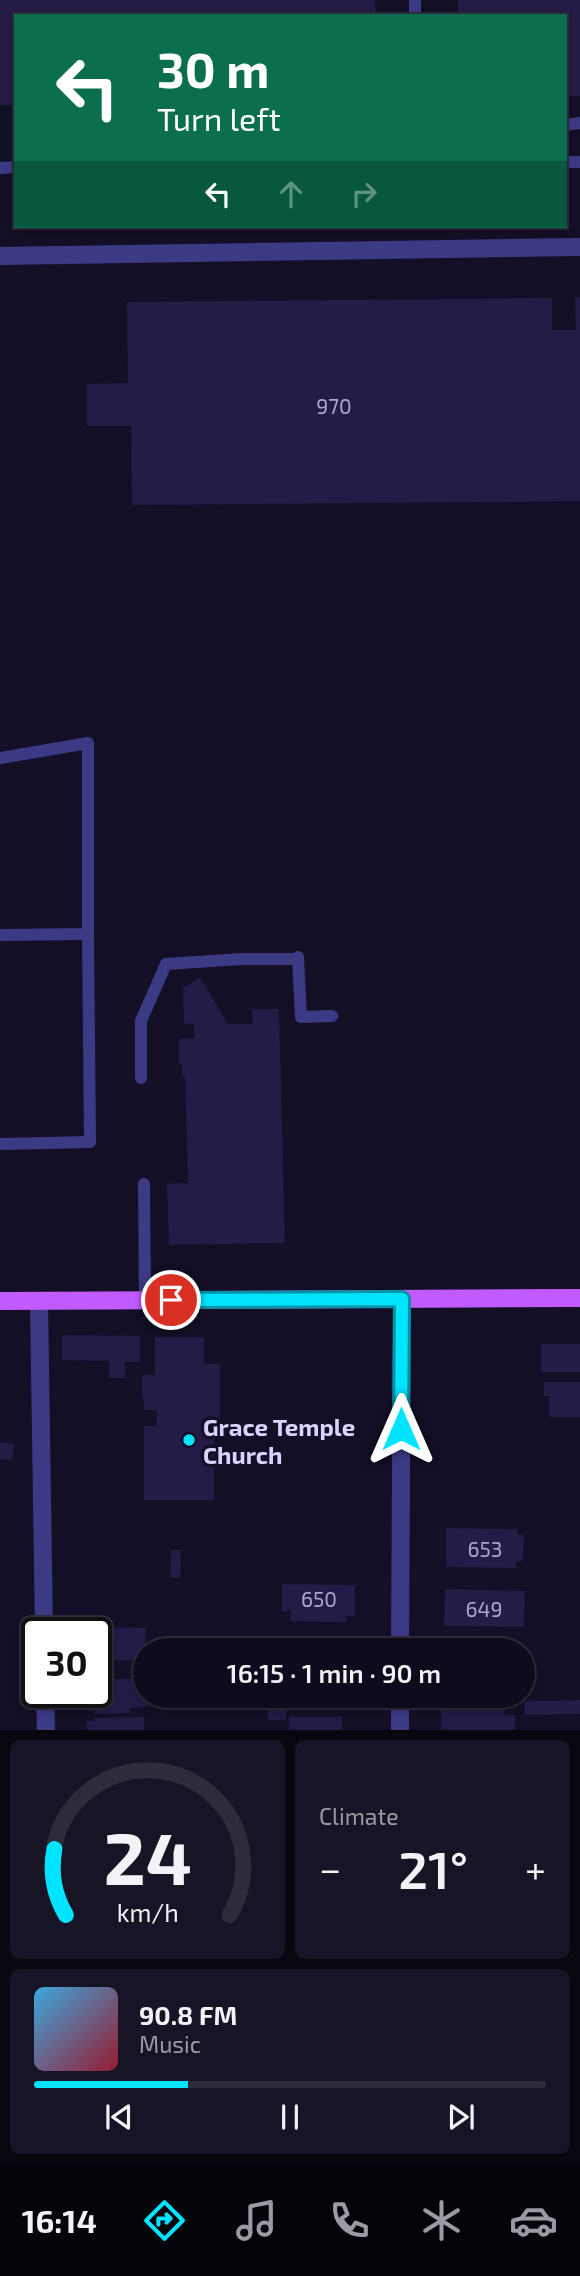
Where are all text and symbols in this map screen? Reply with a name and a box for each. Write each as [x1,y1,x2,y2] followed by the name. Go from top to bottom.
[157,39,269,98] text: 30 m
[42,42,133,133] icon: left
[157,99,281,137] text: Turn left
[199,175,237,213] icon: left
[272,175,310,213] icon: ahead
[345,175,383,213] icon: right
[316,393,352,418] house number: 970
[141,1270,201,1330] pin
[152,1281,190,1319] icon: arrive
[364,1392,438,1466] position arrow
[203,1412,355,1469] place label: Grace Temple Church
[181,1432,197,1448] marker: Grace Temple Church
[468,1536,502,1561] house number: 653
[301,1586,337,1611] house number: 650
[466,1596,502,1621] house number: 649
[21,1617,112,1708] speed limit sign: 30
[227,1657,441,1688] text: 16:15 · 1 min · 90 m
[319,1802,399,1830] text: Climate
[103,1813,192,1901] text: 24
[398,1837,468,1899] text: 21°
[319,1845,341,1891] text: −
[525,1845,546,1891] text: +
[116,1897,179,1927] text: km/h
[139,1999,237,2030] text: 90.8 FM
[139,2030,201,2058] text: Music
[100,2098,138,2136] icon: previous
[271,2098,309,2136] icon: pause
[442,2098,480,2136] icon: next
[140,2196,189,2245] icon: directions
[232,2196,281,2245] icon: music
[325,2196,374,2245] icon: phone
[417,2196,466,2245] icon: climate
[509,2196,558,2245] icon: car
[22,2201,97,2239] text: 16:14

